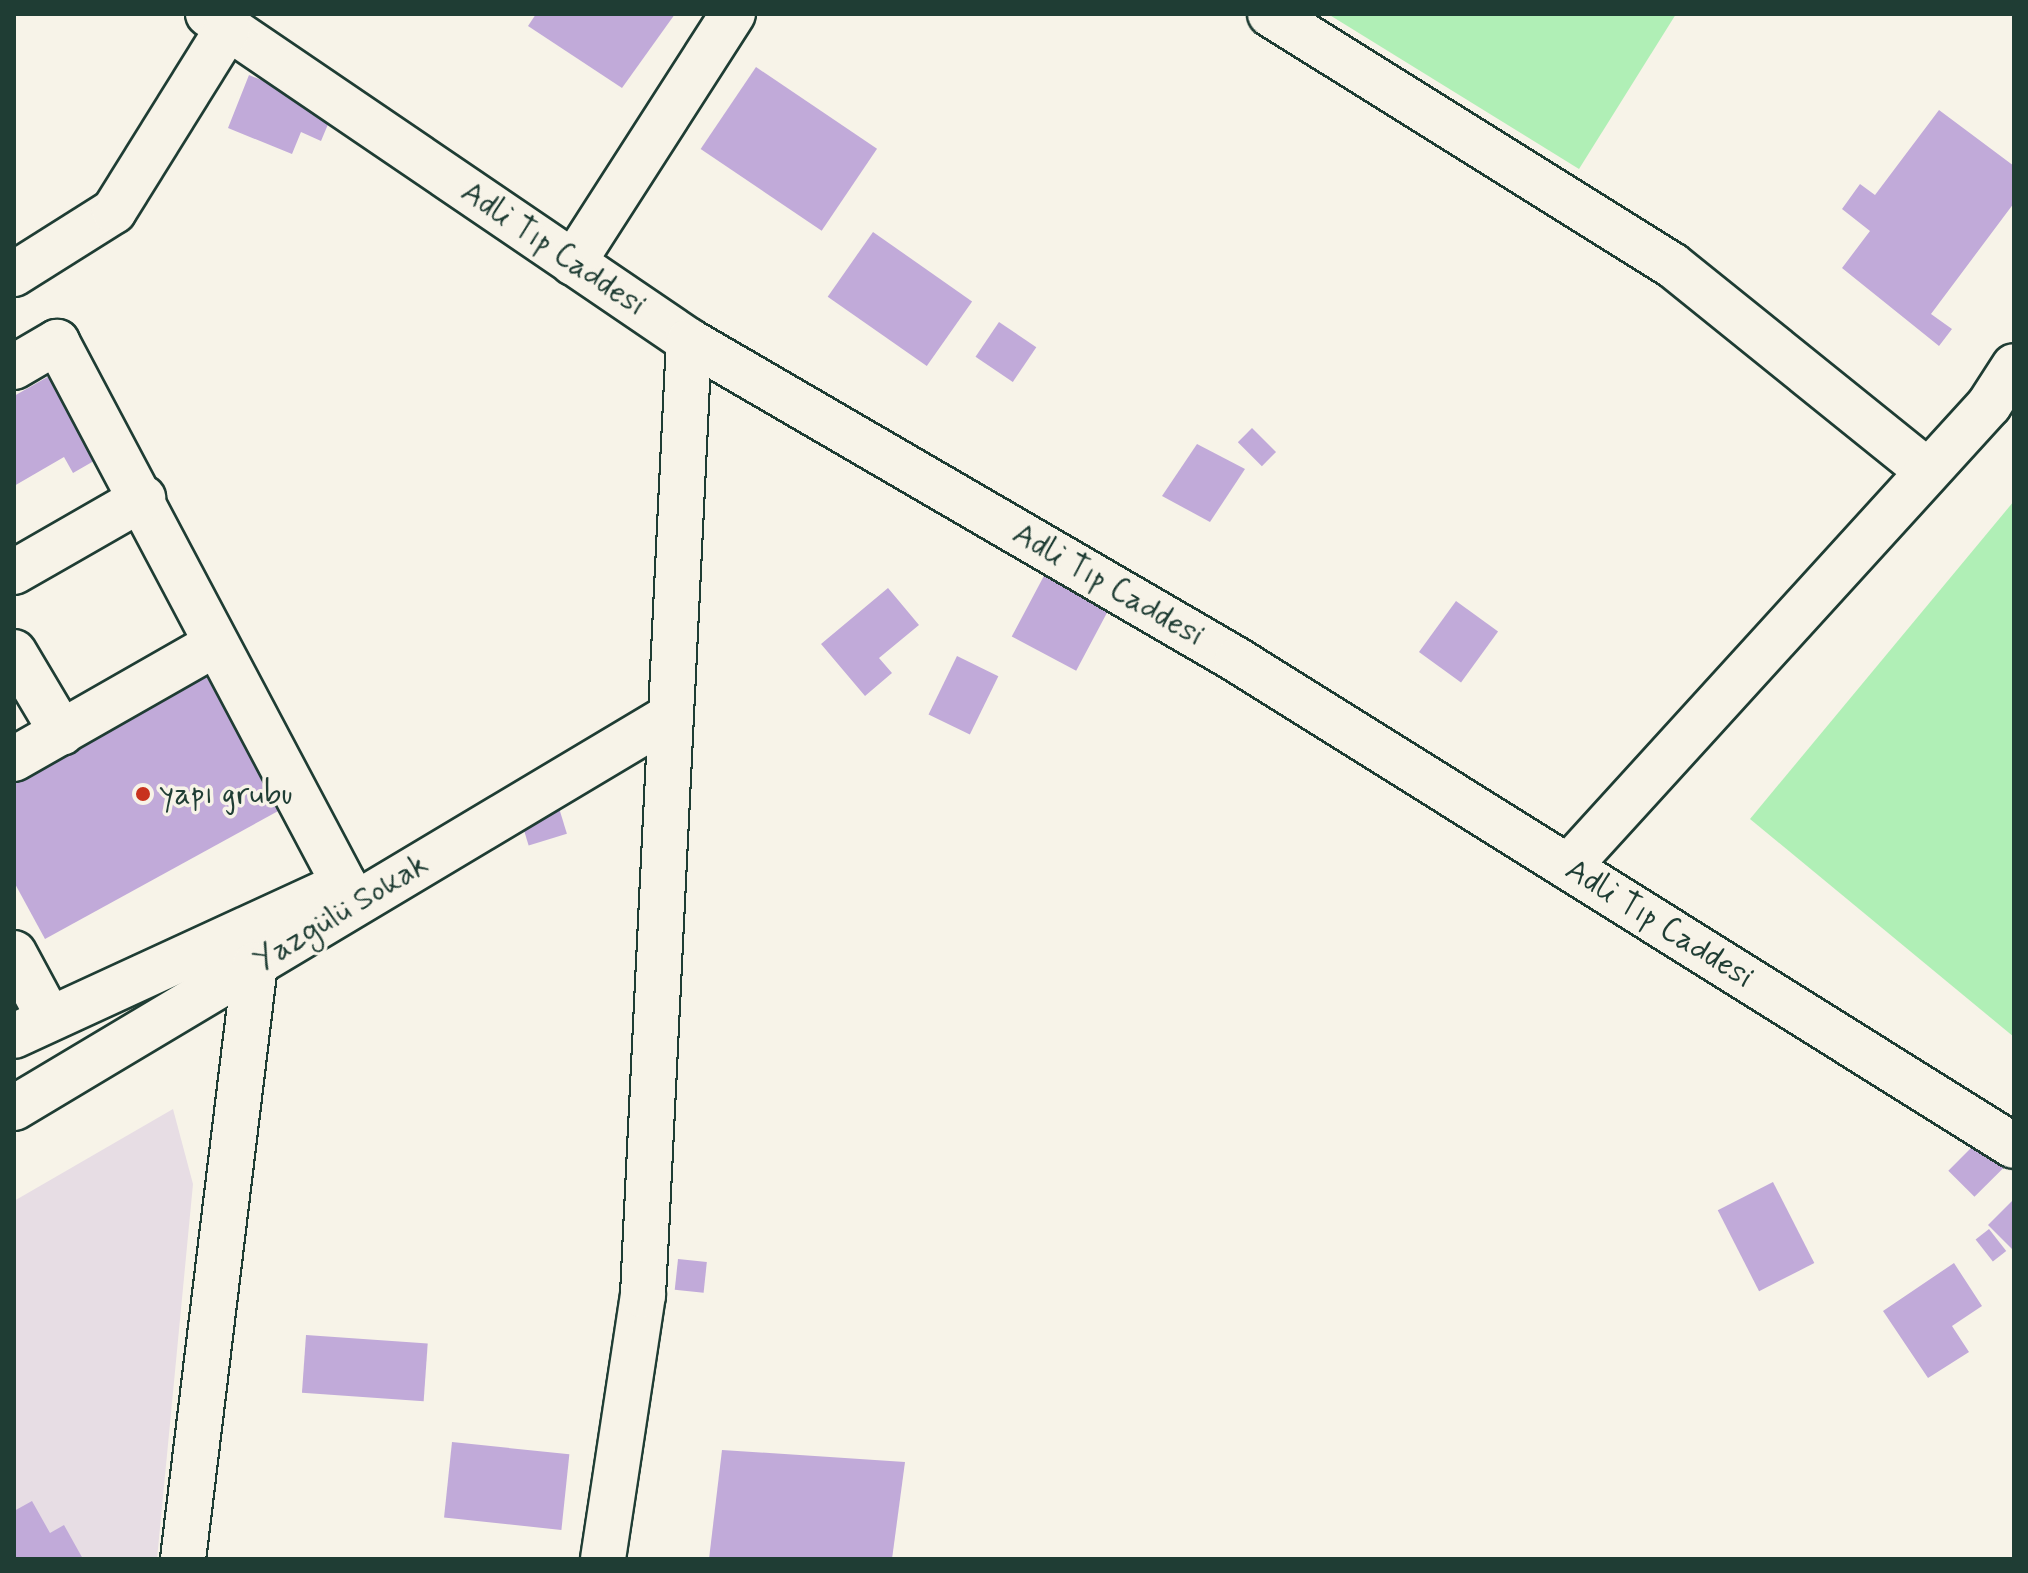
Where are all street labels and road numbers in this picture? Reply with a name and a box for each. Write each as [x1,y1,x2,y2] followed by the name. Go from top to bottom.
[451,171,655,327] street label: Adli Tıp Caddesi
[1003,513,1213,657] street label: Adli Tıp Caddesi
[247,846,435,980] street label: Yazgülü Sokak
[1555,849,1763,999] street label: Adli Tıp Caddesi

